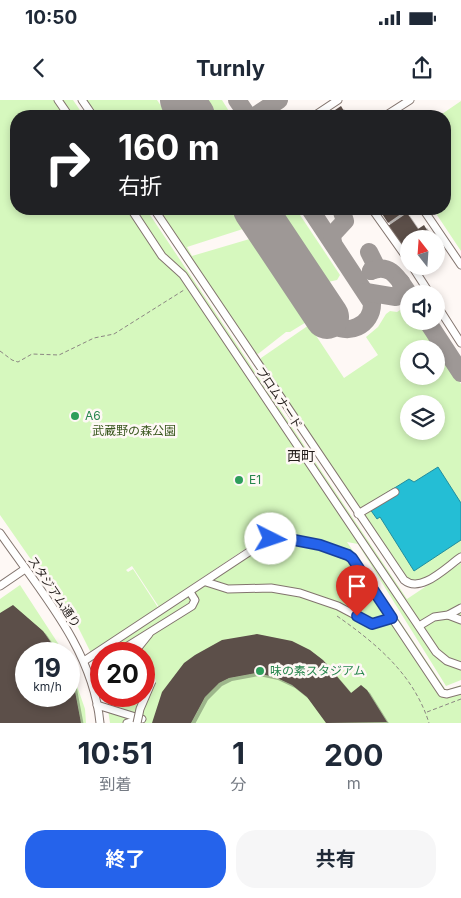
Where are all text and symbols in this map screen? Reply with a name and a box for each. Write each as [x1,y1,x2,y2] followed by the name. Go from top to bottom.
[25,6,77,29] text: 10:50
[25,54,53,82] icon: back
[408,54,436,82] icon: share
[196,55,265,81] text: Turnly
[118,126,220,168] text: 160 m
[35,130,100,195] icon: right
[118,173,162,199] text: 右折
[400,230,445,275] north arrow
[400,230,445,440] map controls
[400,285,445,330] button: sound
[400,340,445,385] button: search
[253,364,306,432] street label: プロムナード
[400,395,445,440] button: layers
[85,408,101,423] place label: A6
[69,410,81,422] marker: A6
[92,423,176,438] park label: 武蔵野の森公園
[287,447,315,464] district label: 西町
[249,472,261,487] place label: E1
[233,474,245,486] marker: E1
[244,512,296,564] position arrow
[25,553,84,630] street label: スタジアム通り
[336,565,378,616] pin
[343,572,371,600] icon: arrive
[90,642,155,707] speed limit sign: 20
[34,653,61,683] text: 19
[270,663,365,678] place label: 味の素スタジアム
[254,665,266,677] marker: 味の素スタジアム
[33,679,62,694] text: km/h
[78,735,153,771] text: 10:51
[232,735,245,771] text: 1
[324,737,383,773] text: 200
[347,773,361,793] text: m
[99,774,131,794] text: 到着
[230,774,246,794] text: 分
[25,830,226,888] button: 終了
[236,830,436,888] button: 共有

